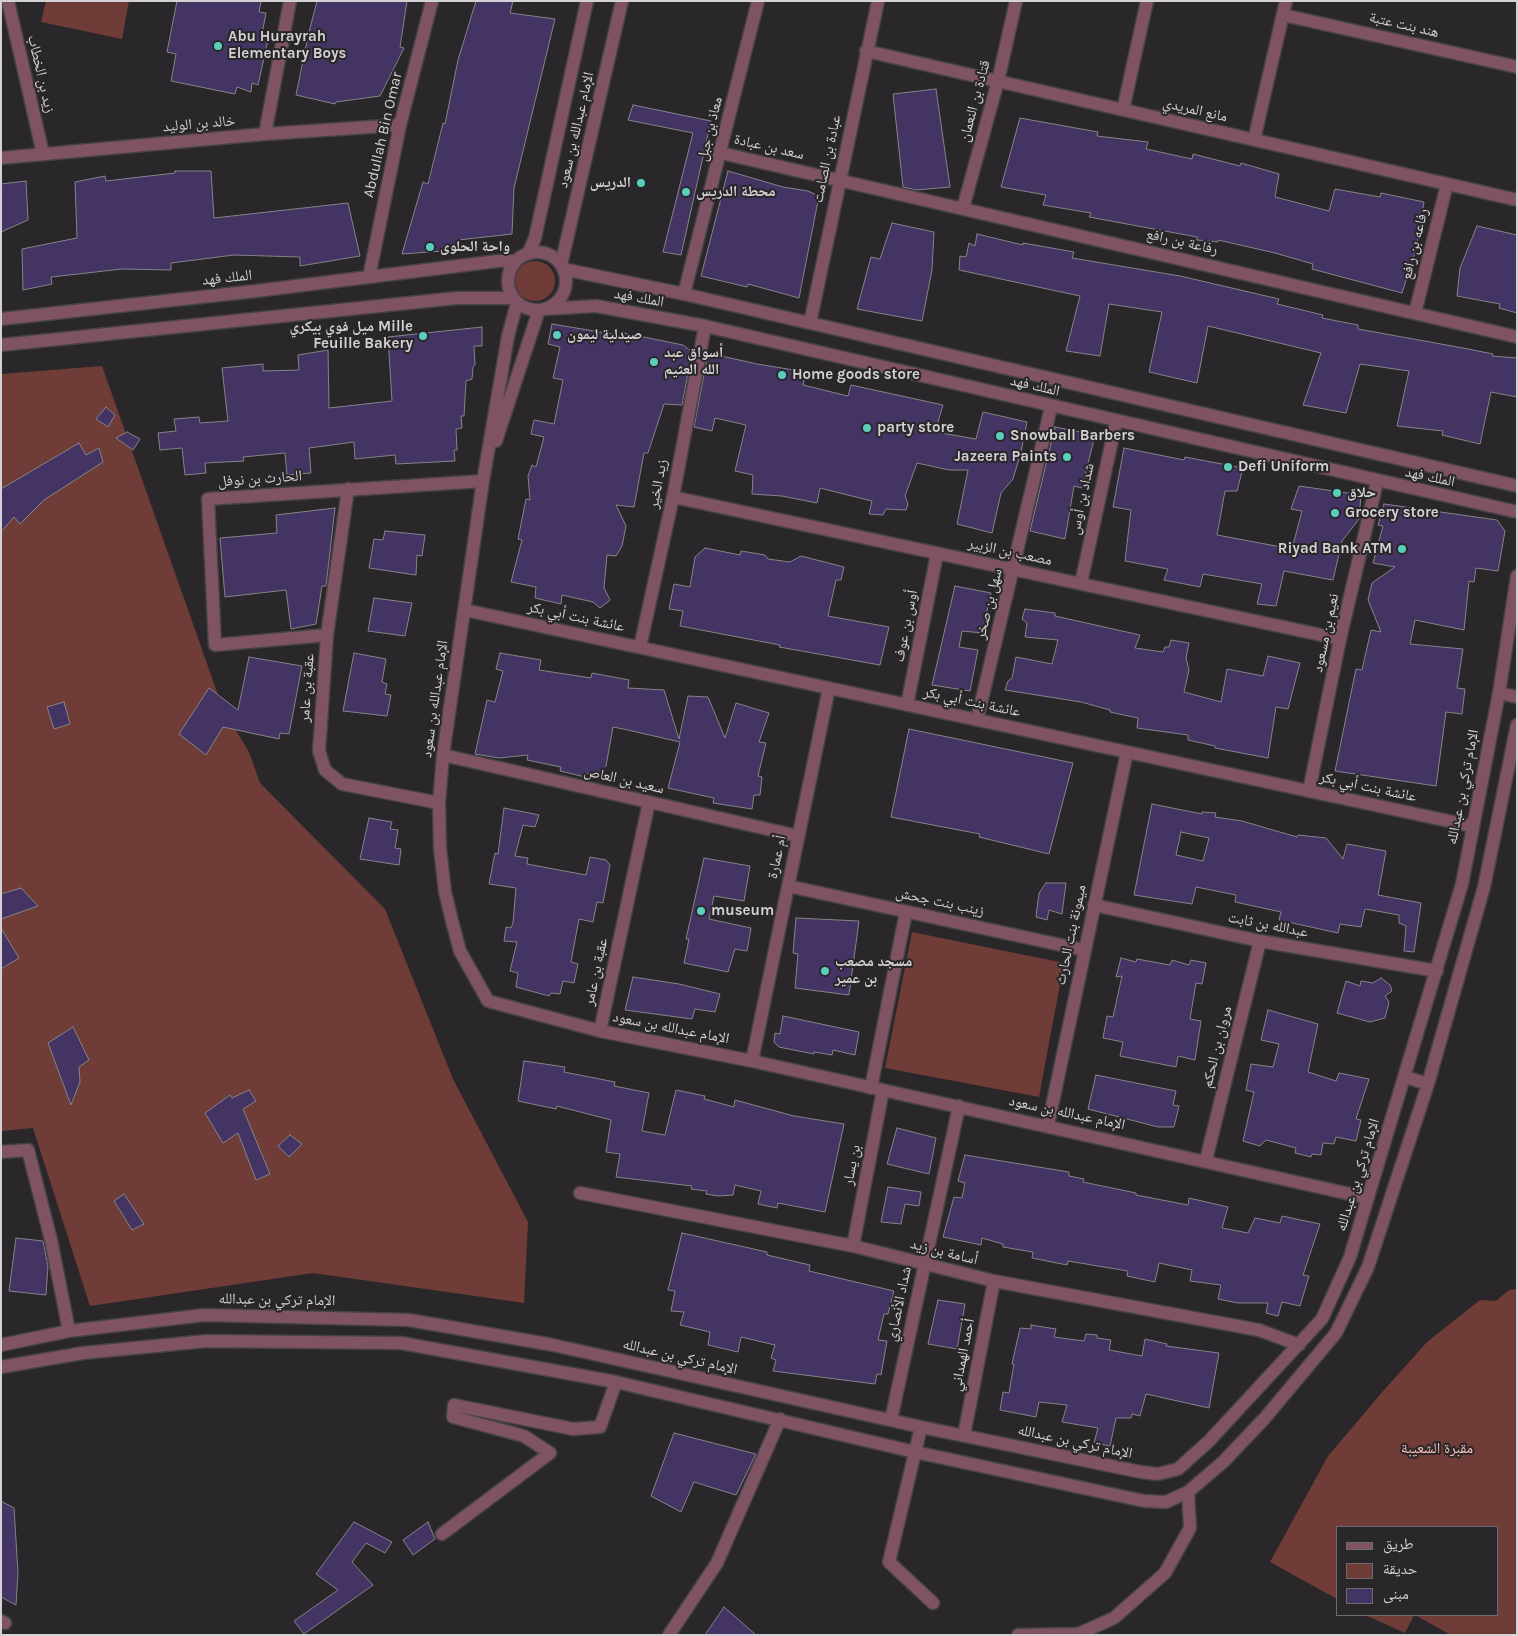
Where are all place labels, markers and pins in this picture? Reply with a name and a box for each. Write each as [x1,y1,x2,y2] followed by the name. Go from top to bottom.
[228,28,346,63] place label: Abu Hurayrah Elementary Boys
[212,40,224,52] marker: Abu Hurayrah Elementary Boys
[590,174,631,192] place label: الدريس
[635,177,647,189] marker: الدريس
[696,183,775,201] place label: محطة الدريس
[680,186,692,198] marker: محطة الدريس
[440,238,510,256] place label: واحة الحلوى
[424,241,436,253] marker: واحة الحلوى
[289,318,413,353] place label: ميل فوي بيكري Mille Feuille Bakery
[567,326,642,344] place label: صيدلية ليمون
[551,329,563,341] marker: صيدلية ليمون
[417,330,429,342] marker: ميل فوي بيكري Mille Feuille Bakery
[664,344,723,379] place label: أسواق عبد الله العثيم
[648,356,660,368] marker: أسواق عبد الله العثيم
[792,366,920,384] place label: Home goods store
[776,369,788,381] marker: Home goods store
[877,419,954,437] place label: party store
[861,422,873,434] marker: party store
[1010,427,1135,445] place label: Snowball Barbers
[994,430,1006,442] marker: Snowball Barbers
[954,448,1057,466] place label: Jazeera Paints
[1061,451,1073,463] marker: Jazeera Paints
[1238,458,1329,476] place label: Defi Uniform
[1222,461,1234,473] marker: Defi Uniform
[1347,484,1376,502] place label: حلاق
[1331,487,1343,499] marker: حلاق
[1345,504,1439,522] place label: Grocery store
[1329,507,1341,519] marker: Grocery store
[1278,540,1392,558] place label: Riyad Bank ATM
[1396,543,1408,555] marker: Riyad Bank ATM
[711,902,774,920] place label: museum
[695,905,707,917] marker: museum
[835,953,912,988] place label: مسجد مصعب بن عمير
[819,965,831,977] marker: مسجد مصعب بن عمير

